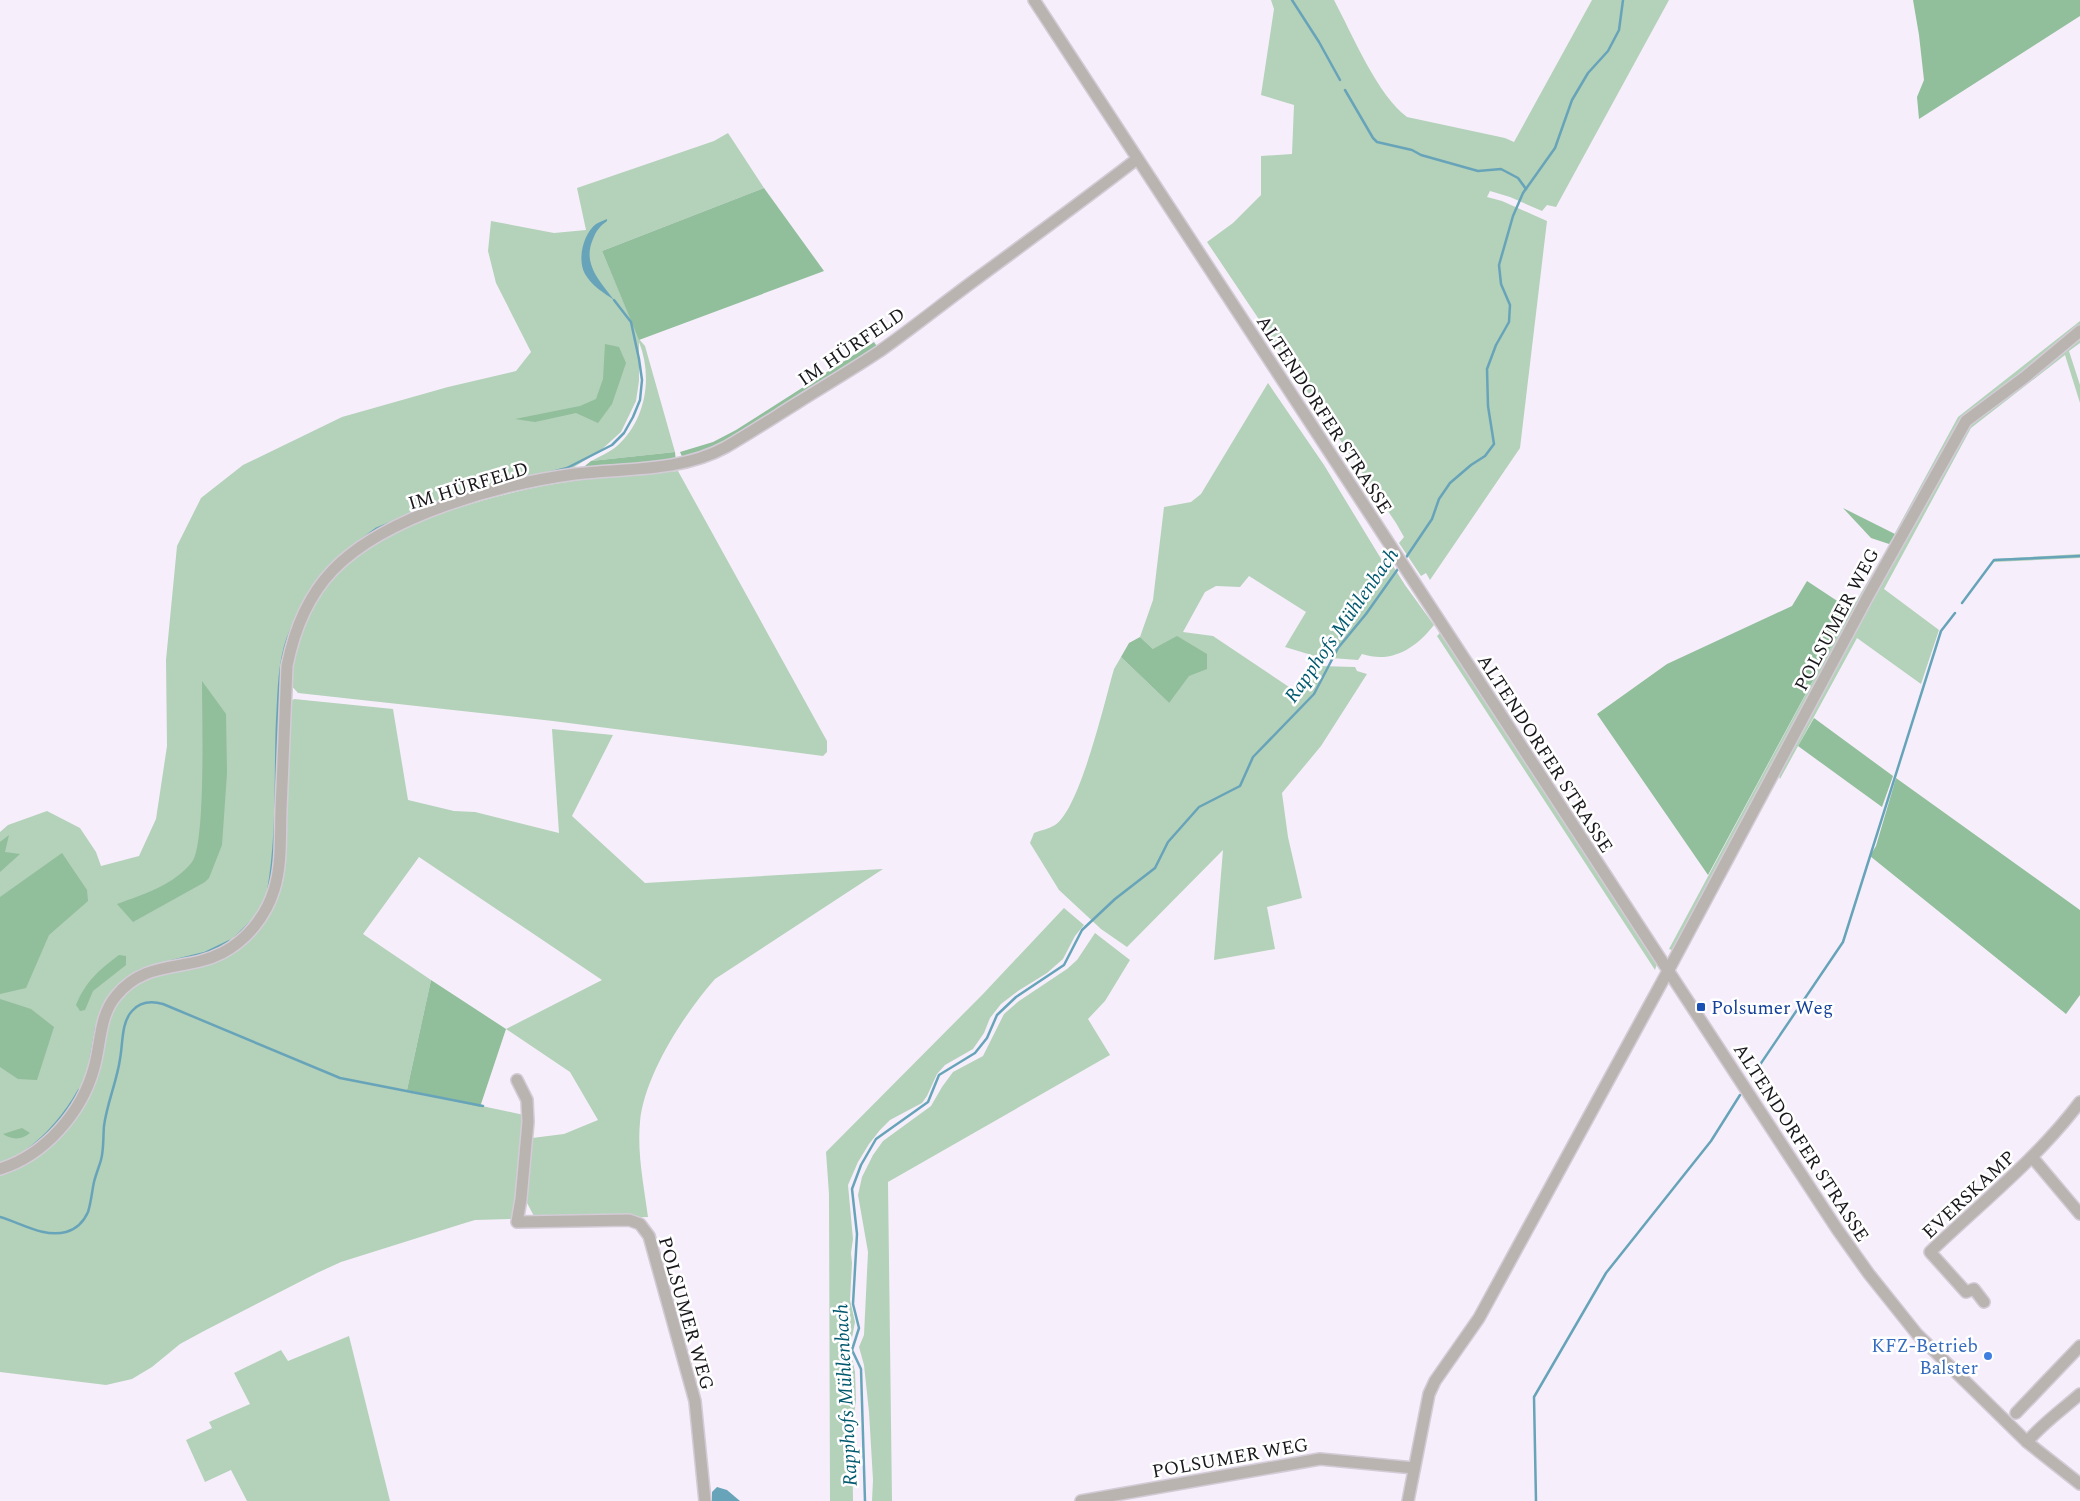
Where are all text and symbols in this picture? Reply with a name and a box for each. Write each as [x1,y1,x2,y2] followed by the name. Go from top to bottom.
[792,300,911,394] street label: IM HÜRFELD
[1248,310,1399,520] street label: ALTENDORFER STRASSE
[405,454,532,518] street label: IM HÜRFELD
[1277,542,1407,709] water label: Rapphofs Mühlenbach
[1787,543,1887,696] street label: POLSUMER WEG
[1469,649,1620,859] street label: ALTENDORFER STRASSE
[1711,994,1833,1023] place label: Polsumer Weg
[1695,1001,1707,1013] marker: Polsumer Weg
[1725,1038,1876,1248] street label: ALTENDORFER STRASSE
[1916,1144,2022,1246] street label: EVERSKAMP
[650,1233,721,1394] street label: POLSUMER WEG
[826,1303,866,1487] water label: Rapphofs Mühlenbach
[1871,1332,1978,1383] place label: KFZ-Betrieb Balster
[1982,1350,1994,1362] marker: KFZ-Betrieb Balster
[1150,1430,1311,1487] street label: POLSUMER WEG

